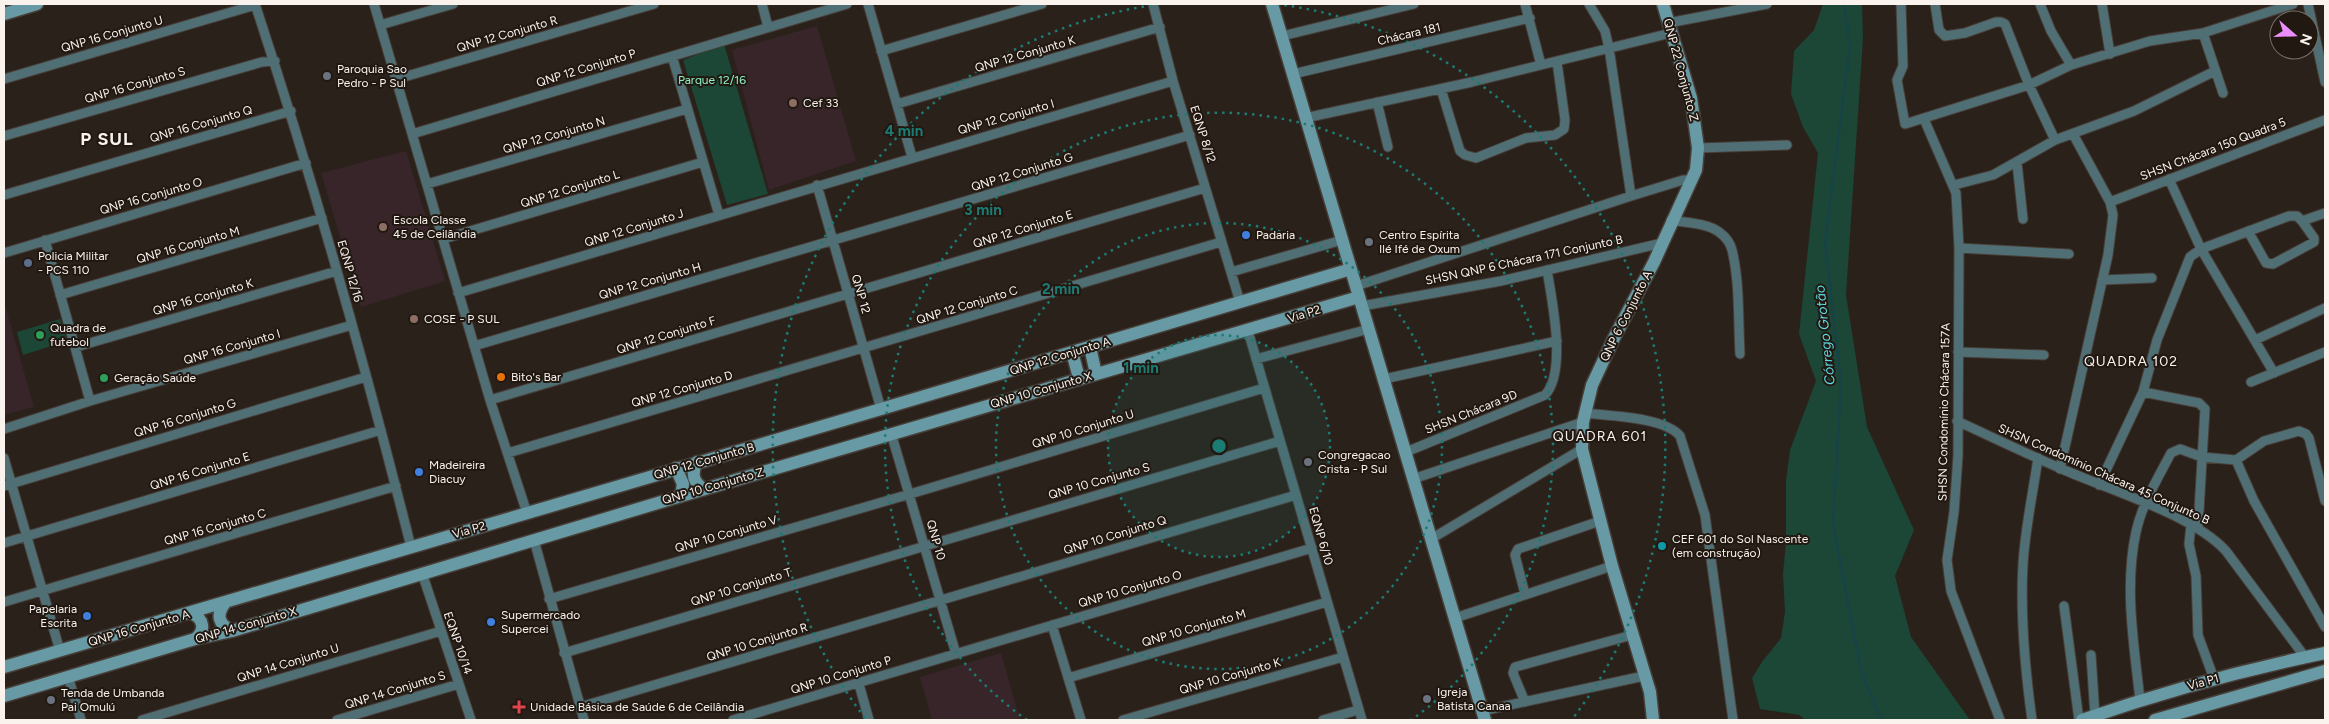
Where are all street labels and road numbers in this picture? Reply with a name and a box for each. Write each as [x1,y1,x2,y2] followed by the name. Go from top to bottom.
[60,13,164,55] street label: QNP 16 Conjunto U
[455,13,559,55] street label: QNP 12 Conjunto R
[1661,17,1702,123] street label: QNP 22 Conjunto Z
[1376,20,1442,48] street label: Chácara 181
[973,33,1078,75] street label: QNP 12 Conjunto K
[534,46,638,90] street label: QNP 12 Conjunto P
[83,64,187,106] street label: QNP 16 Conjunto S
[956,97,1056,137] street label: QNP 12 Conjunto I
[148,103,254,145] street label: QNP 16 Conjunto Q
[1187,104,1219,164] street label: EQNP 8/12
[501,114,607,156] street label: QNP 12 Conjunto N
[2138,115,2288,183] street label: SHSN Chácara 150 Quadra 5
[969,150,1075,194] street label: QNP 12 Conjunto G
[519,167,622,211] street label: QNP 12 Conjunto L
[98,175,204,217] street label: QNP 16 Conjunto O
[583,206,685,250] street label: QNP 12 Conjunto J
[971,207,1075,251] street label: QNP 12 Conjunto E
[135,224,241,266] street label: QNP 16 Conjunto M
[1424,232,1624,288] street label: SHSN QNP 6 Chácara 171 Conjunto B
[334,238,366,304] street label: EQNP 12/16
[597,260,703,302] street label: QNP 12 Conjunto H
[1597,268,1655,364] street label: QNP 6 Conjunto A
[849,273,873,315] street label: QNP 12
[151,276,256,318] street label: QNP 16 Conjunto K
[915,283,1020,327] street label: QNP 12 Conjunto C
[1286,302,1322,326] street label: Via P2
[615,313,718,357] street label: QNP 12 Conjunto F
[1935,323,1953,501] street label: SHSN Condomínio Chácara 157A
[182,327,282,367] street label: QNP 16 Conjunto I
[1008,334,1112,378] street label: QNP 12 Conjunto A
[630,368,734,410] street label: QNP 12 Conjunto D
[989,369,1094,411] street label: QNP 10 Conjunto X
[1423,387,1519,437] street label: SHSN Chácara 9D
[132,396,238,440] street label: QNP 16 Conjunto G
[1030,407,1136,451] street label: QNP 10 Conjunto U
[1996,421,2212,527] street label: SHSN Condomínio Chácara 45 Conjunto B
[652,440,756,482] street label: QNP 12 Conjunto B
[148,449,252,493] street label: QNP 16 Conjunto E
[1047,460,1151,502] street label: QNP 10 Conjunto S
[660,465,766,507] street label: QNP 10 Conjunto Z
[1306,505,1336,567] street label: EQNP 6/10
[162,506,268,548] street label: QNP 16 Conjunto C
[673,512,779,555] street label: QNP 10 Conjunto V
[1062,513,1168,557] street label: QNP 10 Conjunto Q
[924,518,948,562] street label: QNP 10
[451,519,487,541] street label: Via P2
[689,565,793,609] street label: QNP 10 Conjunto T
[1077,568,1183,610] street label: QNP 10 Conjunto O
[194,604,299,646] street label: QNP 14 Conjunto X
[1140,606,1248,650] street label: QNP 10 Conjunto M
[87,607,191,649] street label: QNP 16 Conjunto A
[441,610,475,677] street label: EQNP 10/14
[705,620,809,664] street label: QNP 10 Conjunto R
[235,641,341,685] street label: QNP 14 Conjunto U
[789,653,893,697] street label: QNP 10 Conjunto P
[1178,655,1283,697] street label: QNP 10 Conjunto K
[343,668,447,712] street label: QNP 14 Conjunto S
[2186,671,2220,693] street label: Via P1

